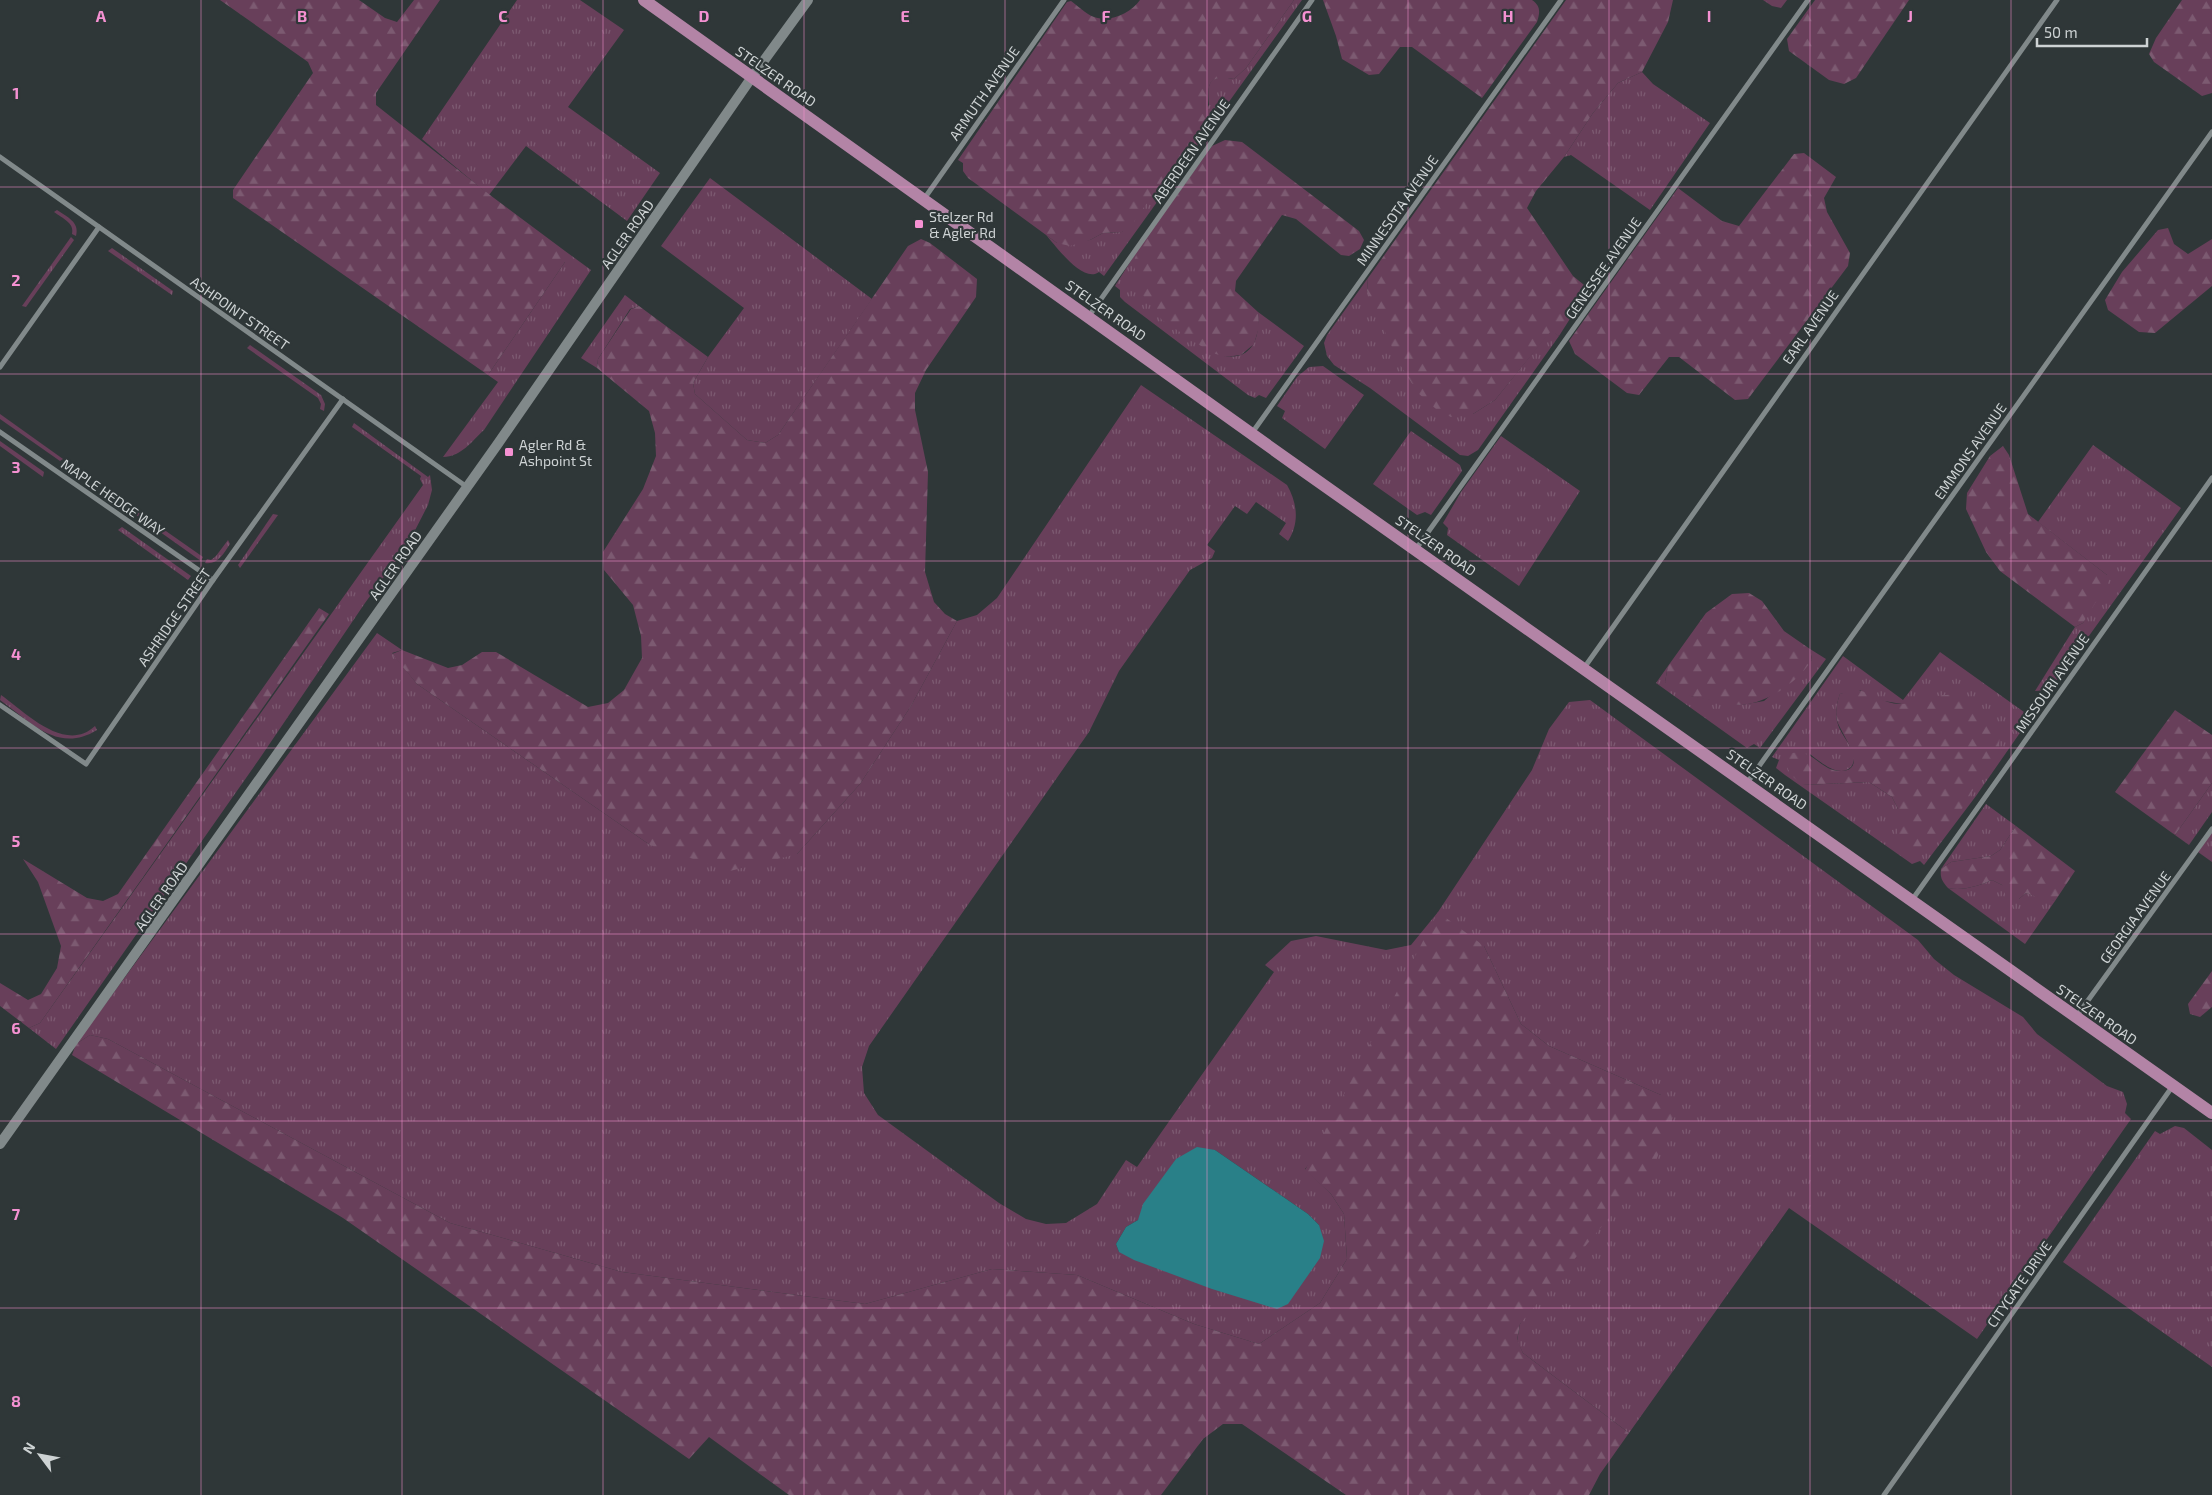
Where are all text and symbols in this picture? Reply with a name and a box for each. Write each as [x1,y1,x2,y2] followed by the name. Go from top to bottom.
[96,6,107,25] text: A
[297,6,307,25] text: B
[498,6,508,25] text: C
[699,6,710,25] text: D
[900,6,910,25] text: E
[1102,6,1111,25] text: F
[1302,6,1312,25] text: G
[1502,6,1514,25] text: H
[1707,6,1711,25] text: I
[1907,6,1913,25] text: J
[2037,15,2147,47] scale bar
[2044,23,2078,41] text: 50 m
[732,42,820,110] street label: STELZER ROAD
[945,43,1023,143] street label: ARMUTH AVENUE
[13,83,19,102] text: 1
[1149,96,1233,206] street label: ABERDEEN AVENUE
[1353,151,1442,268] street label: MINNESOTA AVENUE
[597,196,657,272] street label: AGLER ROAD
[929,208,996,241] place label: Stelzer Rd & Agler Rd
[1562,214,1645,322] street label: GENESSEE AVENUE
[913,218,925,230] marker: Stelzer Rd & Agler Rd
[11,270,21,289] text: 2
[187,273,293,353] street label: ASHPOINT STREET
[1062,276,1150,344] street label: STELZER ROAD
[1778,287,1842,367] street label: EARL AVENUE
[1930,399,2010,503] street label: EMMONS AVENUE
[519,436,592,469] place label: Agler Rd & Ashpoint St
[503,446,515,458] marker: Agler Rd & Ashpoint St
[58,455,168,539] street label: MAPLE HEDGE WAY
[11,457,21,476] text: 3
[1392,511,1480,579] street label: STELZER ROAD
[365,527,425,603] street label: AGLER ROAD
[134,565,214,669] street label: ASHRIDGE STREET
[2011,630,2093,736] street label: MISSOURI AVENUE
[11,644,21,663] text: 4
[1723,745,1811,813] street label: STELZER ROAD
[12,831,21,850] text: 5
[131,858,191,934] street label: AGLER ROAD
[2096,867,2174,966] street label: GEORGIA AVENUE
[2053,980,2141,1048] street label: STELZER ROAD
[11,1018,21,1037] text: 6
[12,1204,21,1223] text: 7
[1983,1238,2055,1330] street label: CITYGATE DRIVE
[11,1391,21,1410] text: 8
[15,1430,65,1480] north arrow
[19,1439,38,1457] text: N

